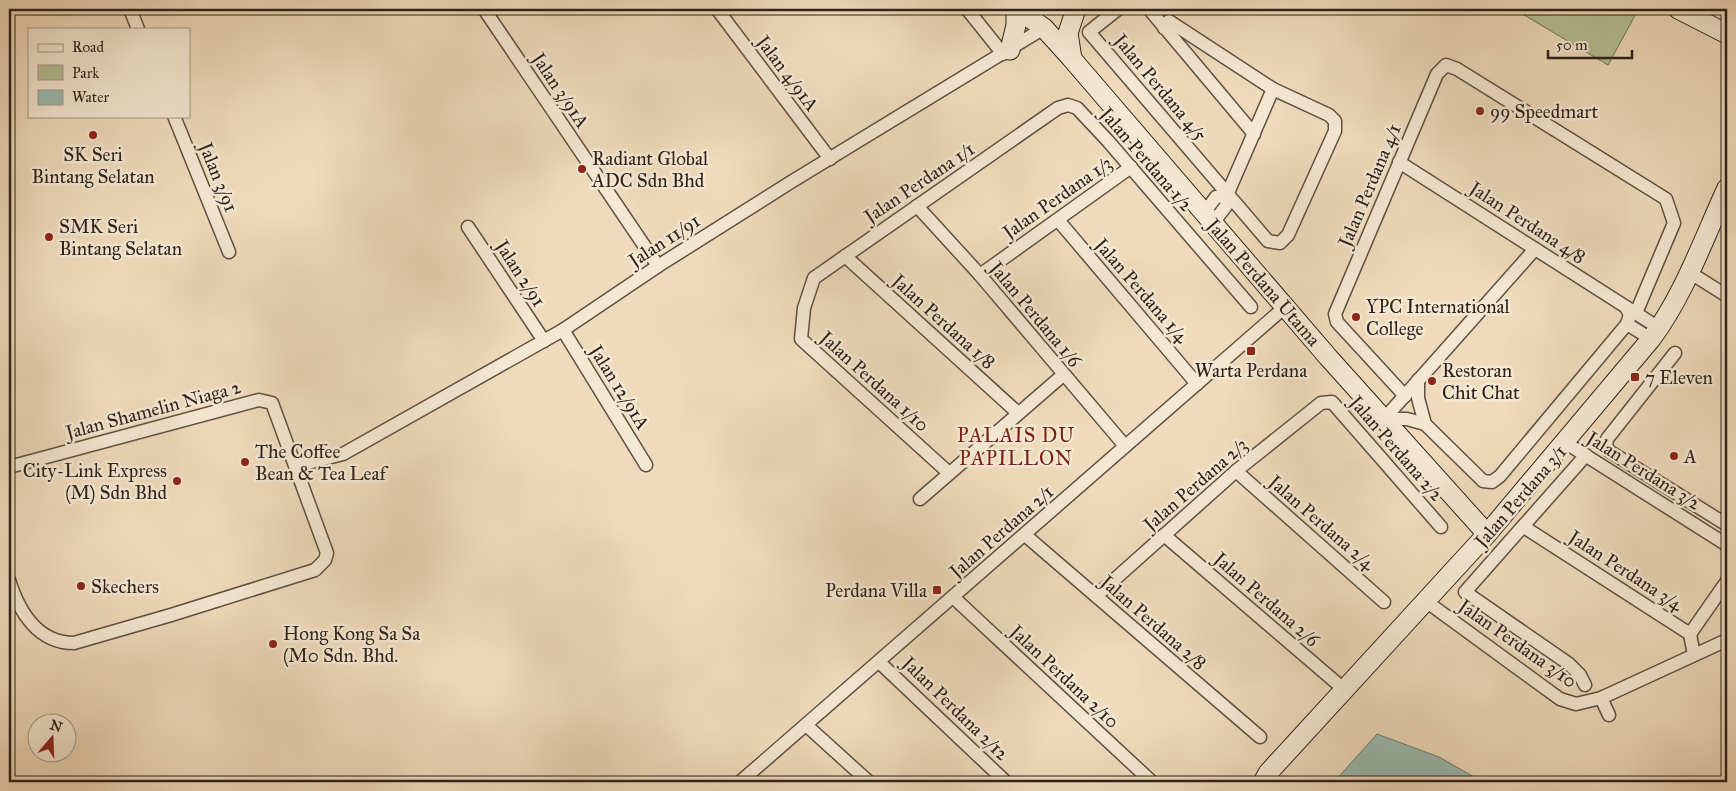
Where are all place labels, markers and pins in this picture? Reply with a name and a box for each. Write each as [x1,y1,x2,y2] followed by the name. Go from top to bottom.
[1490,100,1598,123] place label: 99 Speedmart
[1474,105,1486,117] marker: 99 Speedmart
[87,129,99,141] marker: SK Seri Bintang Selatan
[32,143,154,189] place label: SK Seri Bintang Selatan
[591,147,709,192] place label: Radiant Global ADC Sdn Bhd
[576,163,588,175] marker: Radiant Global ADC Sdn Bhd
[59,215,182,261] place label: SMK Seri Bintang Selatan
[43,231,55,243] marker: SMK Seri Bintang Selatan
[1366,295,1511,341] place label: YPC International College
[1350,311,1362,323] marker: YPC International College
[1245,345,1257,357] marker: Warta Perdana
[1195,359,1308,382] place label: Warta Perdana
[1442,359,1520,404] place label: Restoran Chit Chat
[1645,366,1713,389] place label: 7 Eleven
[1629,371,1641,383] marker: 7 Eleven
[1426,375,1438,387] marker: Restoran Chit Chat
[255,440,389,485] place label: The Coffee Bean & Tea Leaf
[1683,445,1697,468] place label: A
[1668,450,1680,462] marker: A
[239,456,251,468] marker: The Coffee Bean & Tea Leaf
[23,459,167,505] place label: City-Link Express (M) Sdn Bhd
[171,475,183,487] marker: City-Link Express (M) Sdn Bhd
[91,575,159,598] place label: Skechers
[825,579,928,602] place label: Perdana Villa
[75,580,87,592] marker: Skechers
[931,584,943,596] marker: Perdana Villa
[283,622,421,667] place label: Hong Kong Sa Sa (M0 Sdn. Bhd.
[267,638,279,650] marker: Hong Kong Sa Sa (M0 Sdn. Bhd.

